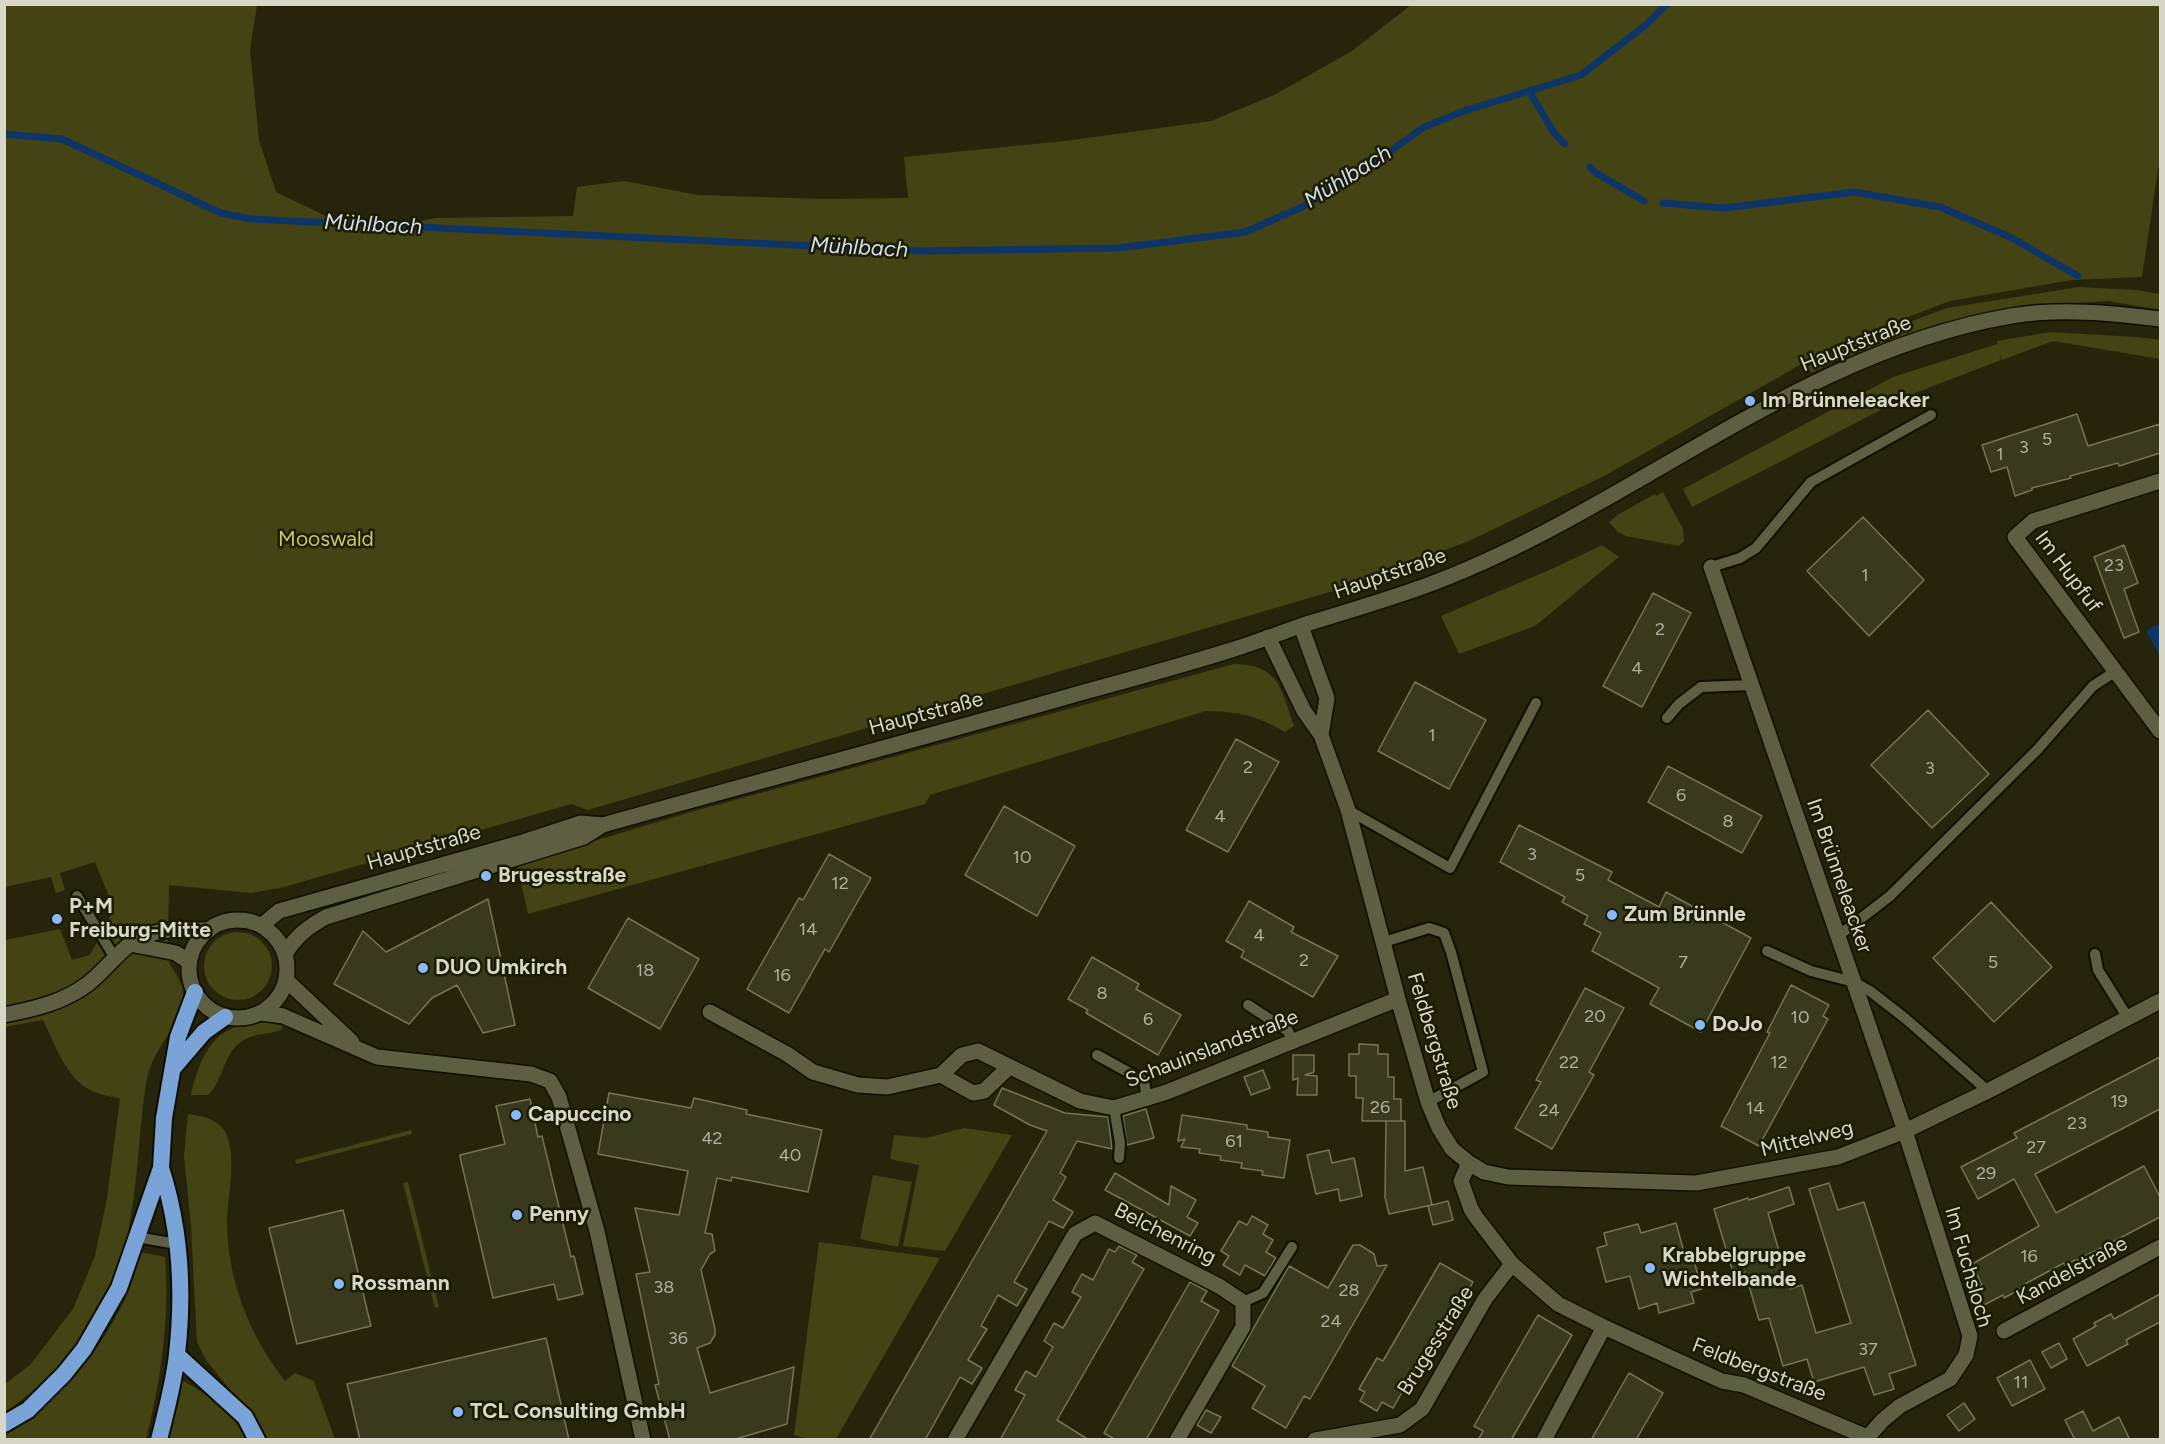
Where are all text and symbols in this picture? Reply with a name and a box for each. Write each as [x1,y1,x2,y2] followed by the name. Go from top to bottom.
[1299,140,1397,214] water label: Mühlbach
[323,209,423,241] water label: Mühlbach
[809,232,909,264] water label: Mühlbach
[1797,310,1915,378] street label: Hauptstraße
[1762,388,1929,414] place label: Im Brünneleacker
[1743,394,1757,408] marker: Im Brünneleacker
[2042,429,2052,451] house number: 5
[2019,437,2029,459] house number: 3
[1996,444,2004,466] house number: 1
[2029,526,2107,618] street label: Im Hupfuf
[278,527,374,553] park label: Mooswald
[1330,543,1450,605] street label: Hauptstraße
[2104,555,2124,577] house number: 23
[1861,565,1869,587] house number: 1
[1655,619,1665,641] house number: 2
[1631,658,1643,680] house number: 4
[866,687,986,741] street label: Hauptstraße
[1428,725,1436,747] house number: 1
[1243,757,1253,779] house number: 2
[1925,758,1935,780] house number: 3
[1676,785,1686,807] house number: 6
[1801,795,1877,957] street label: Im Brünneleacker
[1214,806,1226,828] house number: 4
[1722,811,1734,833] house number: 8
[364,820,484,876] street label: Hauptstraße
[1527,844,1537,866] house number: 3
[1013,847,1031,869] house number: 10
[498,863,626,889] place label: Brugesstraße
[1575,865,1585,887] house number: 5
[479,869,493,883] marker: Brugesstraße
[831,873,849,895] house number: 12
[69,894,211,944] place label: P+M Freiburg-Mitte
[1624,902,1746,928] place label: Zum Brünnle
[1605,908,1619,922] marker: Zum Brünnle
[50,912,64,926] marker: P+M Freiburg-Mitte
[799,919,817,941] house number: 14
[1253,925,1265,947] house number: 4
[1299,950,1309,972] house number: 2
[1678,952,1688,974] house number: 7
[1988,952,1998,974] house number: 5
[435,955,567,981] place label: DUO Umkirch
[636,960,654,982] house number: 18
[416,961,430,975] marker: DUO Umkirch
[773,965,791,987] house number: 16
[1401,970,1467,1112] street label: Feldbergstraße
[1096,983,1108,1005] house number: 8
[1122,1004,1302,1094] street label: Schauinslandstraße
[1584,1006,1606,1028] house number: 20
[1791,1007,1809,1029] house number: 10
[1143,1009,1153,1031] house number: 6
[1712,1012,1763,1038] place label: DoJo
[1693,1018,1707,1032] marker: DoJo
[1559,1052,1579,1074] house number: 22
[1770,1052,1788,1074] house number: 12
[2110,1091,2128,1113] house number: 19
[1370,1097,1390,1119] house number: 26
[1746,1098,1764,1120] house number: 14
[1538,1100,1560,1122] house number: 24
[528,1102,632,1128] place label: Capuccino
[509,1108,523,1122] marker: Capuccino
[2067,1113,2087,1135] house number: 23
[1758,1115,1856,1163] street label: Mittelweg
[701,1128,723,1150] house number: 42
[1225,1131,1243,1153] house number: 61
[2026,1137,2046,1159] house number: 27
[779,1145,801,1167] house number: 40
[1976,1163,1996,1185] house number: 29
[1110,1198,1220,1270] street label: Belchenring
[529,1202,589,1228] place label: Penny
[1939,1204,1997,1330] street label: Im Fuchsloch
[510,1208,524,1222] marker: Penny
[2012,1231,2132,1311] street label: Kandelstraße
[1662,1243,1806,1293] place label: Krabbelgruppe Wichtelbande
[2020,1246,2038,1268] house number: 16
[1643,1261,1657,1275] marker: Krabbelgruppe Wichtelbande
[351,1271,450,1297] place label: Rossmann
[332,1277,346,1291] marker: Rossmann
[654,1277,674,1299] house number: 38
[1338,1280,1360,1302] house number: 28
[1392,1282,1480,1400] street label: Brugesstraße
[1320,1311,1342,1333] house number: 24
[668,1328,688,1350] house number: 36
[1688,1333,1830,1407] street label: Feldbergstraße
[1858,1339,1878,1361] house number: 37
[2014,1372,2028,1394] house number: 11
[470,1399,686,1425] place label: TCL Consulting GmbH
[451,1405,465,1419] marker: TCL Consulting GmbH

